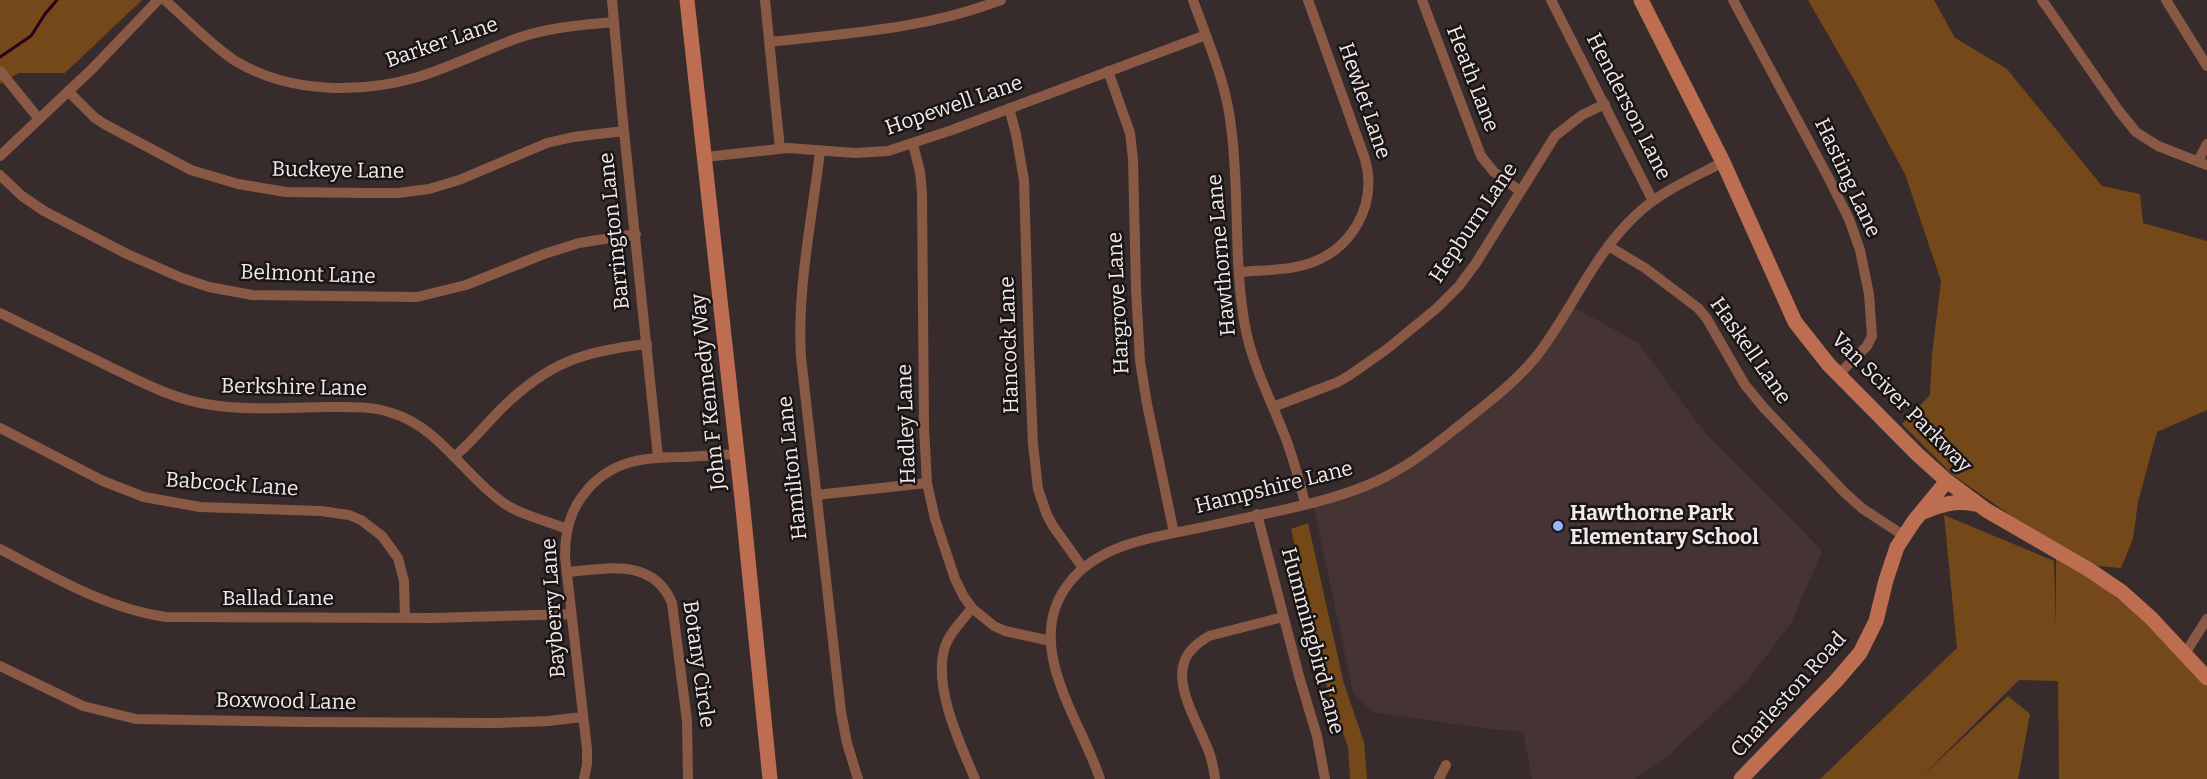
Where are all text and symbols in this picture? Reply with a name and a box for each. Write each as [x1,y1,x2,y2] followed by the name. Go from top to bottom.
[382,12,502,74] street label: Barker Lane
[1440,22,1504,136] street label: Heath Lane
[1580,29,1676,185] street label: Henderson Lane
[1332,40,1396,162] street label: Hewlet Lane
[882,71,1026,141] street label: Hopewell Lane
[1808,114,1886,242] street label: Hasting Lane
[594,151,636,311] street label: Barrington Lane
[271,157,405,185] street label: Buckeye Lane
[1425,158,1523,288] street label: Hepburn Lane
[1202,173,1242,337] street label: Hawthorne Lane
[1103,231,1135,375] street label: Hargrove Lane
[240,260,376,290] street label: Belmont Lane
[995,276,1025,414] street label: Hancock Lane
[686,292,732,492] street label: John F Kennedy Way
[1704,293,1796,409] street label: Haskell Lane
[1825,327,1977,479] street label: Van Sciver Parkway
[892,363,922,485] street label: Hadley Lane
[221,374,367,402] street label: Berkshire Lane
[773,395,813,541] street label: Hamilton Lane
[1192,456,1356,520] street label: Hampshire Lane
[165,468,299,502] street label: Babcock Lane
[1570,501,1759,551] place label: Hawthorne Park Elementary School
[1551,519,1565,533] marker: Hawthorne Park Elementary School
[537,537,571,679] street label: Bayberry Lane
[1275,545,1349,737] street label: Hummingbird Lane
[222,586,334,612] street label: Ballad Lane
[677,599,719,729] street label: Botany Circle
[1726,627,1852,763] street label: Charleston Road
[215,688,357,716] street label: Boxwood Lane

